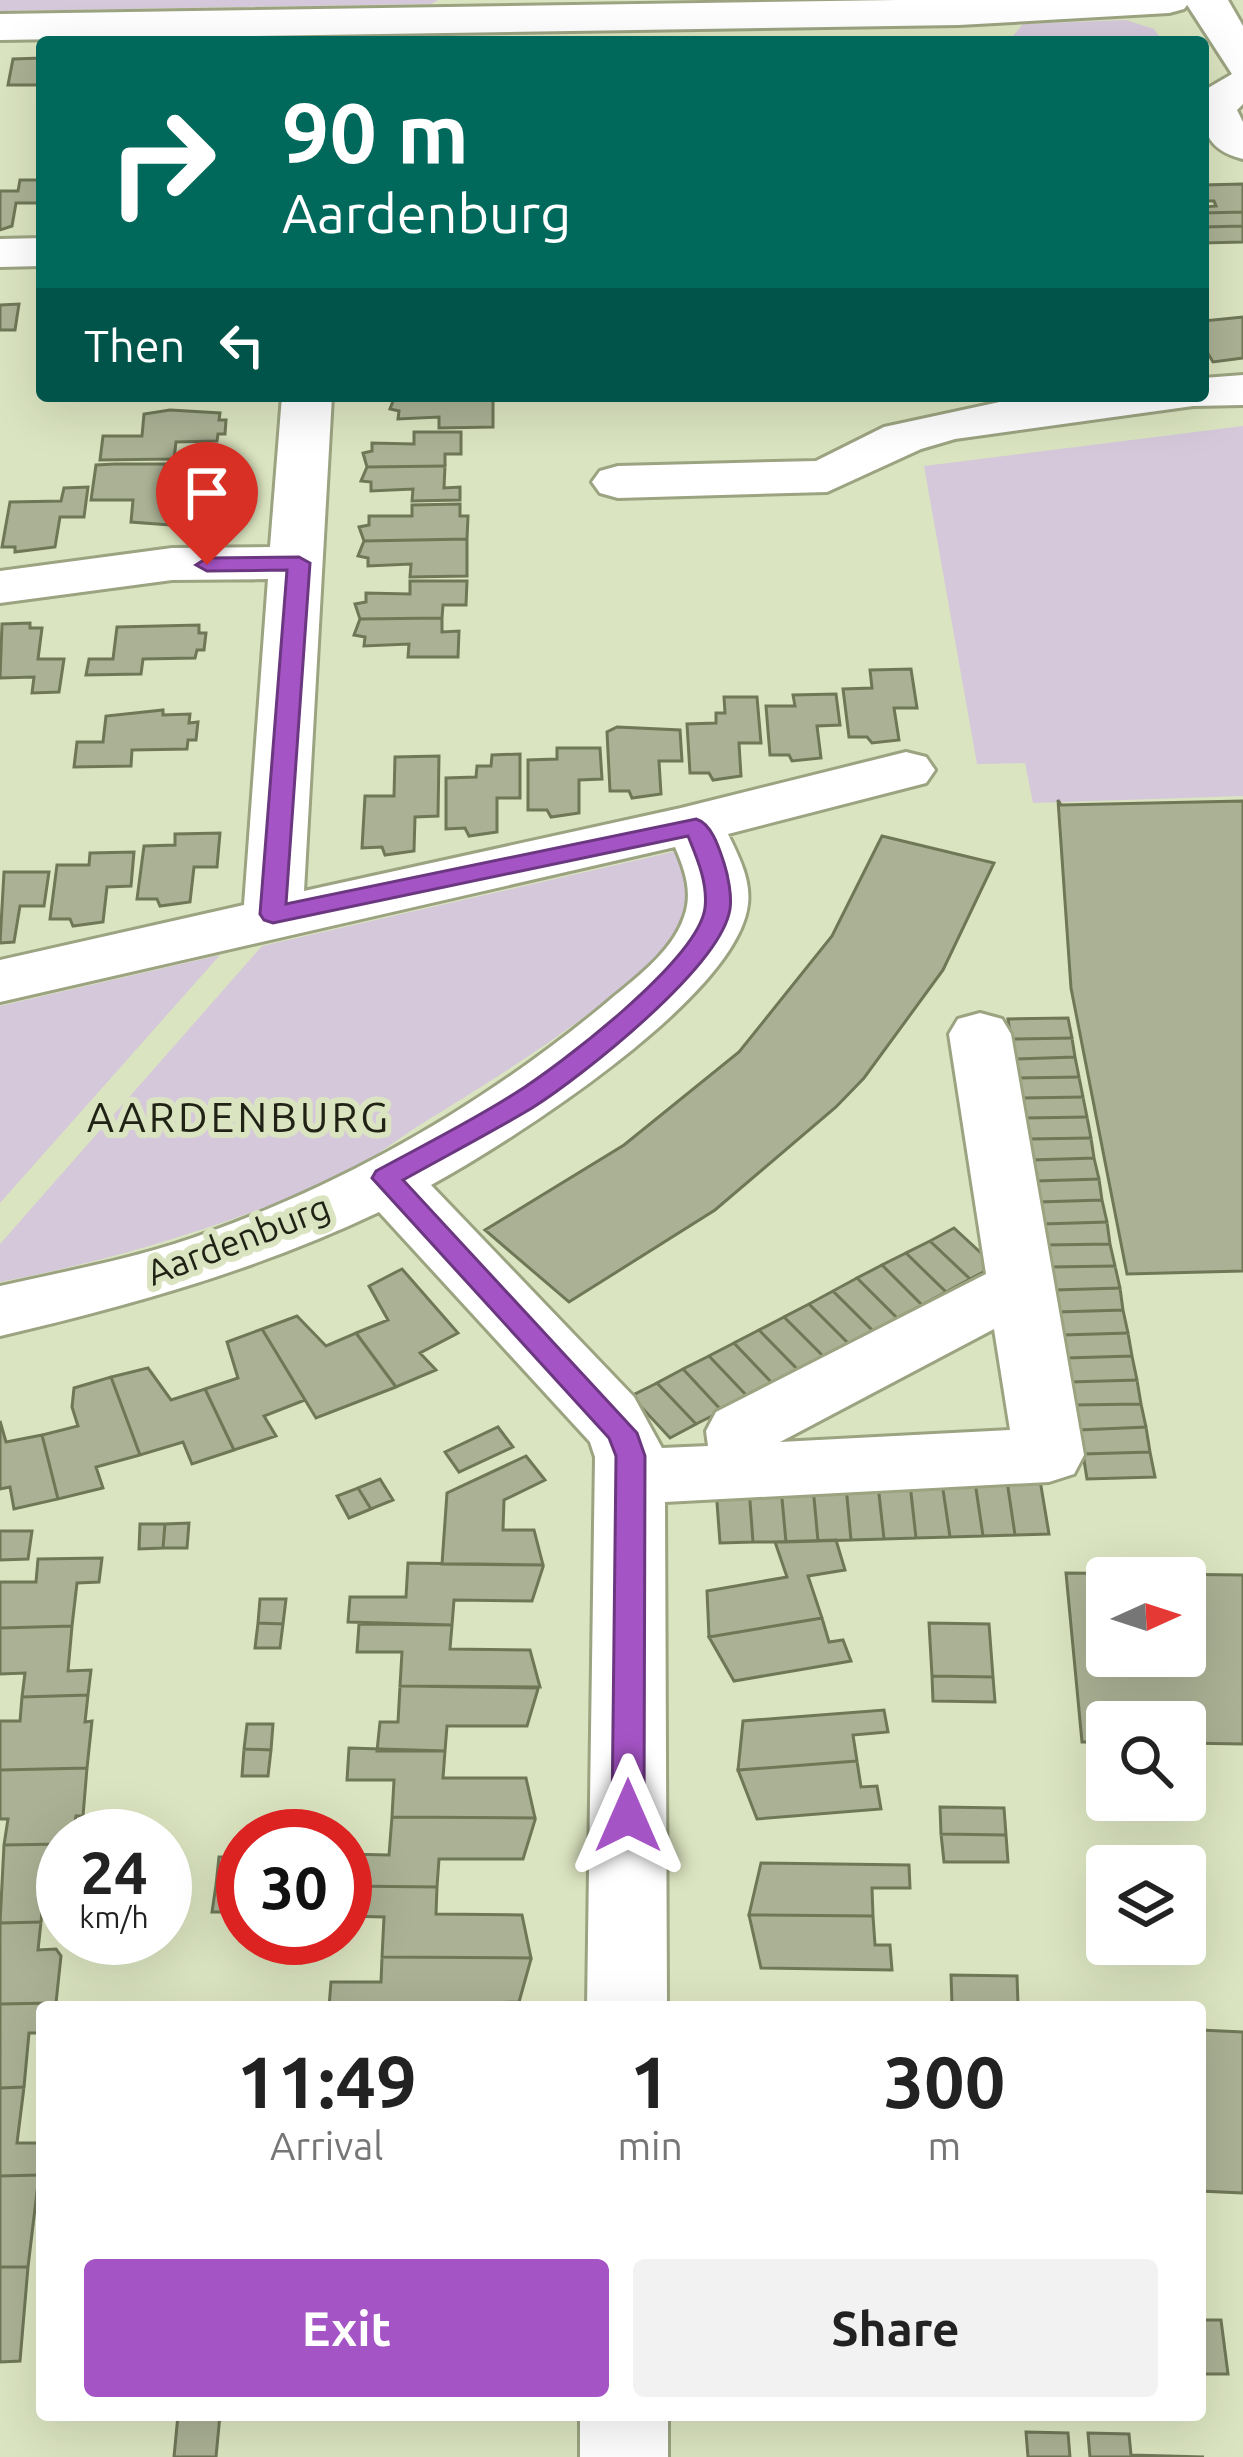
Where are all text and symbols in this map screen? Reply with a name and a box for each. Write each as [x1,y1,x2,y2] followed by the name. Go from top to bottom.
[84,84,240,240] icon: right
[282,85,469,179] text: 90 m
[282,183,571,243] text: Aardenburg
[209,312,275,378] icon: left
[84,320,185,371] text: Then
[156,442,258,565] pin
[174,460,240,526] icon: arrive
[87,1093,391,1140] district label: AARDENBURG
[141,1185,335,1293] street label: Aardenburg
[1086,1557,1206,1677] north arrow
[1086,1557,1206,1965] map controls
[1086,1701,1206,1821] button: search
[565,1753,691,1879] position arrow
[216,1809,372,1965] speed limit sign: 30
[80,1838,148,1905] text: 24
[1086,1845,1206,1965] button: layers
[79,1900,149,1934] text: km/h
[237,2041,417,2122] text: 11:49
[630,2041,670,2122] text: 1
[883,2041,1005,2122] text: 300
[270,2124,384,2167] text: Arrival
[617,2124,683,2167] text: min
[928,2124,961,2167] text: m
[84,2259,609,2397] button: Exit
[633,2259,1158,2397] button: Share

